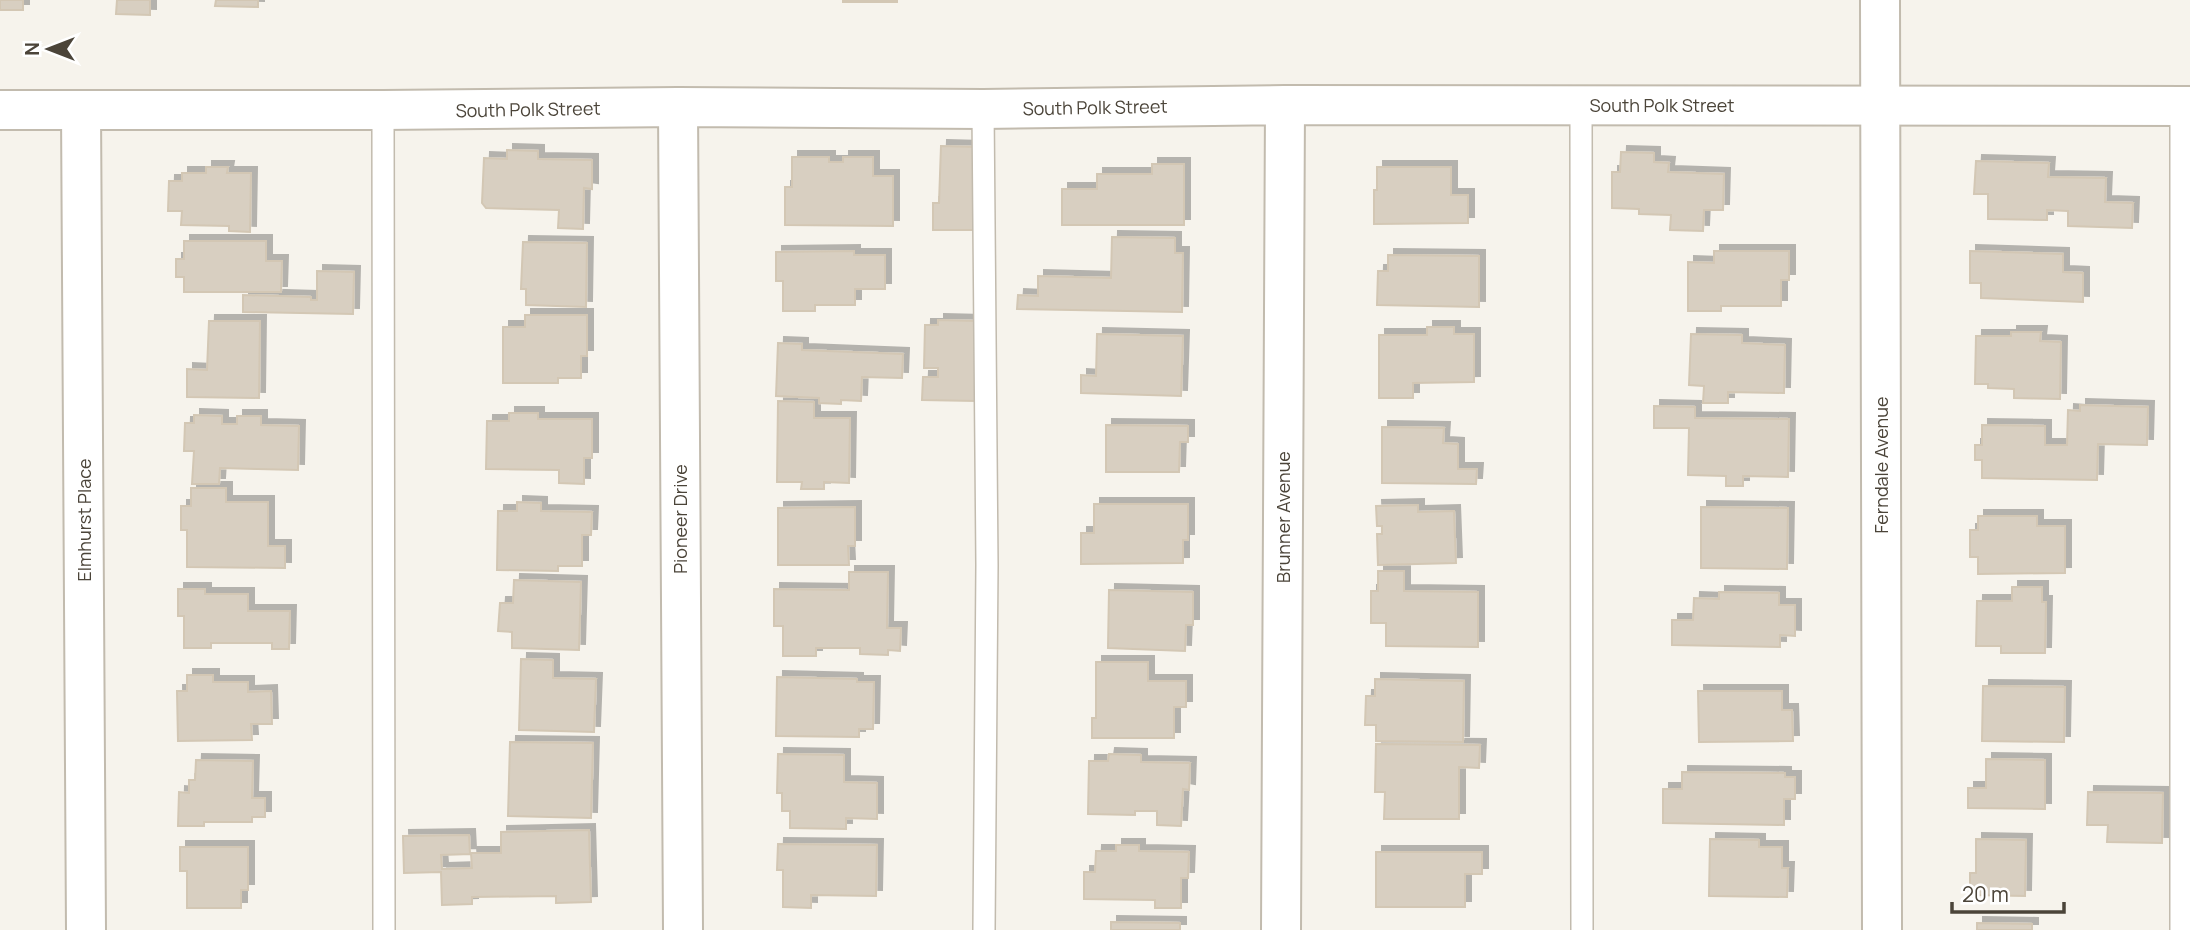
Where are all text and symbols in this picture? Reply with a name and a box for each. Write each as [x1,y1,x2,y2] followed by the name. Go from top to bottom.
[14,14,84,84] north arrow
[19,42,45,56] text: N
[1590,93,1735,117] street label: South Polk Street
[1022,94,1168,120] street label: South Polk Street
[455,96,601,122] street label: South Polk Street
[1869,396,1893,534] street label: Ferndale Avenue
[1271,451,1295,583] street label: Brunner Avenue
[72,459,96,581] street label: Elmhurst Place
[668,464,692,574] street label: Pioneer Drive
[1952,870,2064,914] scale bar
[1962,880,2009,908] text: 20 m

